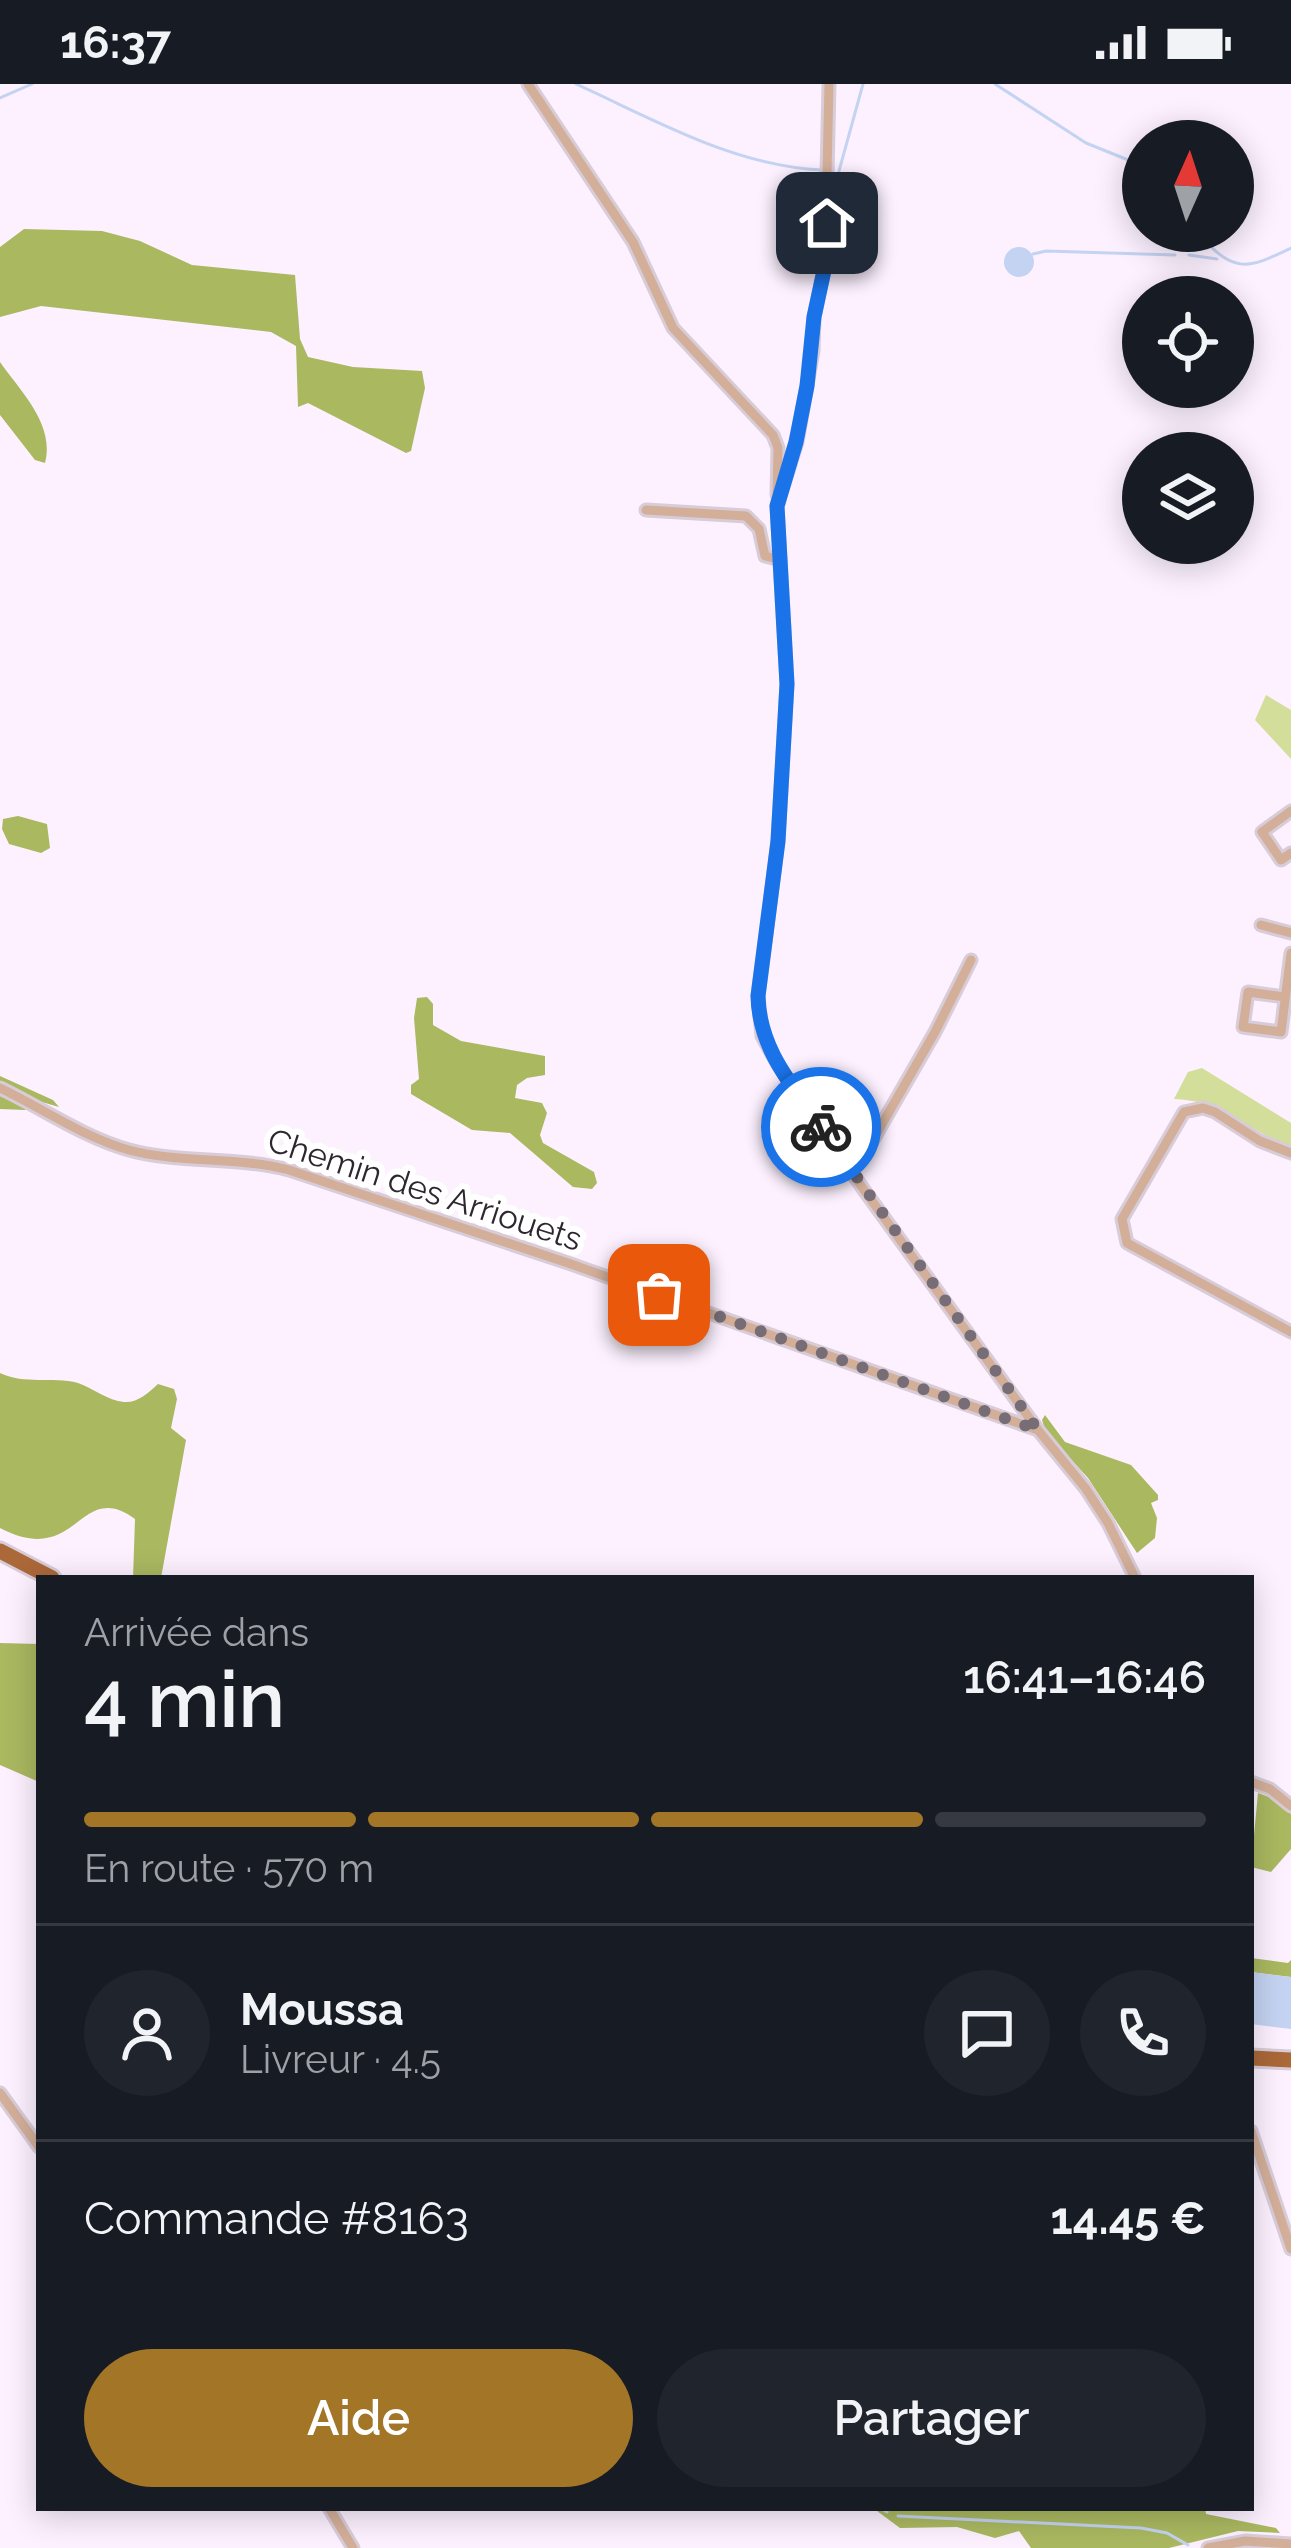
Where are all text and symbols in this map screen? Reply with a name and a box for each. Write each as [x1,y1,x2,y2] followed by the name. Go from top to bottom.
[60,16,171,69] text: 16:37
[1122,120,1254,252] north arrow
[1122,120,1254,564] map controls
[776,172,878,274] pin
[794,190,860,256] icon: home
[1122,276,1254,408] button: locate
[1122,432,1254,564] button: layers
[761,1067,881,1187] courier
[788,1094,854,1160] icon: bike
[263,1120,587,1259] street label: Chemin des Arriouets
[608,1244,710,1346] pin
[626,1262,692,1328] icon: bag
[84,1609,309,1655] text: Arrivée dans
[963,1651,1206,1704] text: 16:41–16:46
[84,1654,285,1745] text: 4 min
[84,1845,374,1891] text: En route · 570 m
[84,1970,210,2096] button: person
[924,1970,1050,2096] button: chat
[1080,1970,1206,2096] button: phone
[240,1983,404,2036] text: Moussa
[240,2036,441,2082] text: Livreur · 4.5
[84,2192,469,2245] text: Commande #8163
[1051,2192,1206,2245] text: 14.45 €
[84,2349,633,2487] button: Aide
[657,2349,1206,2487] button: Partager

